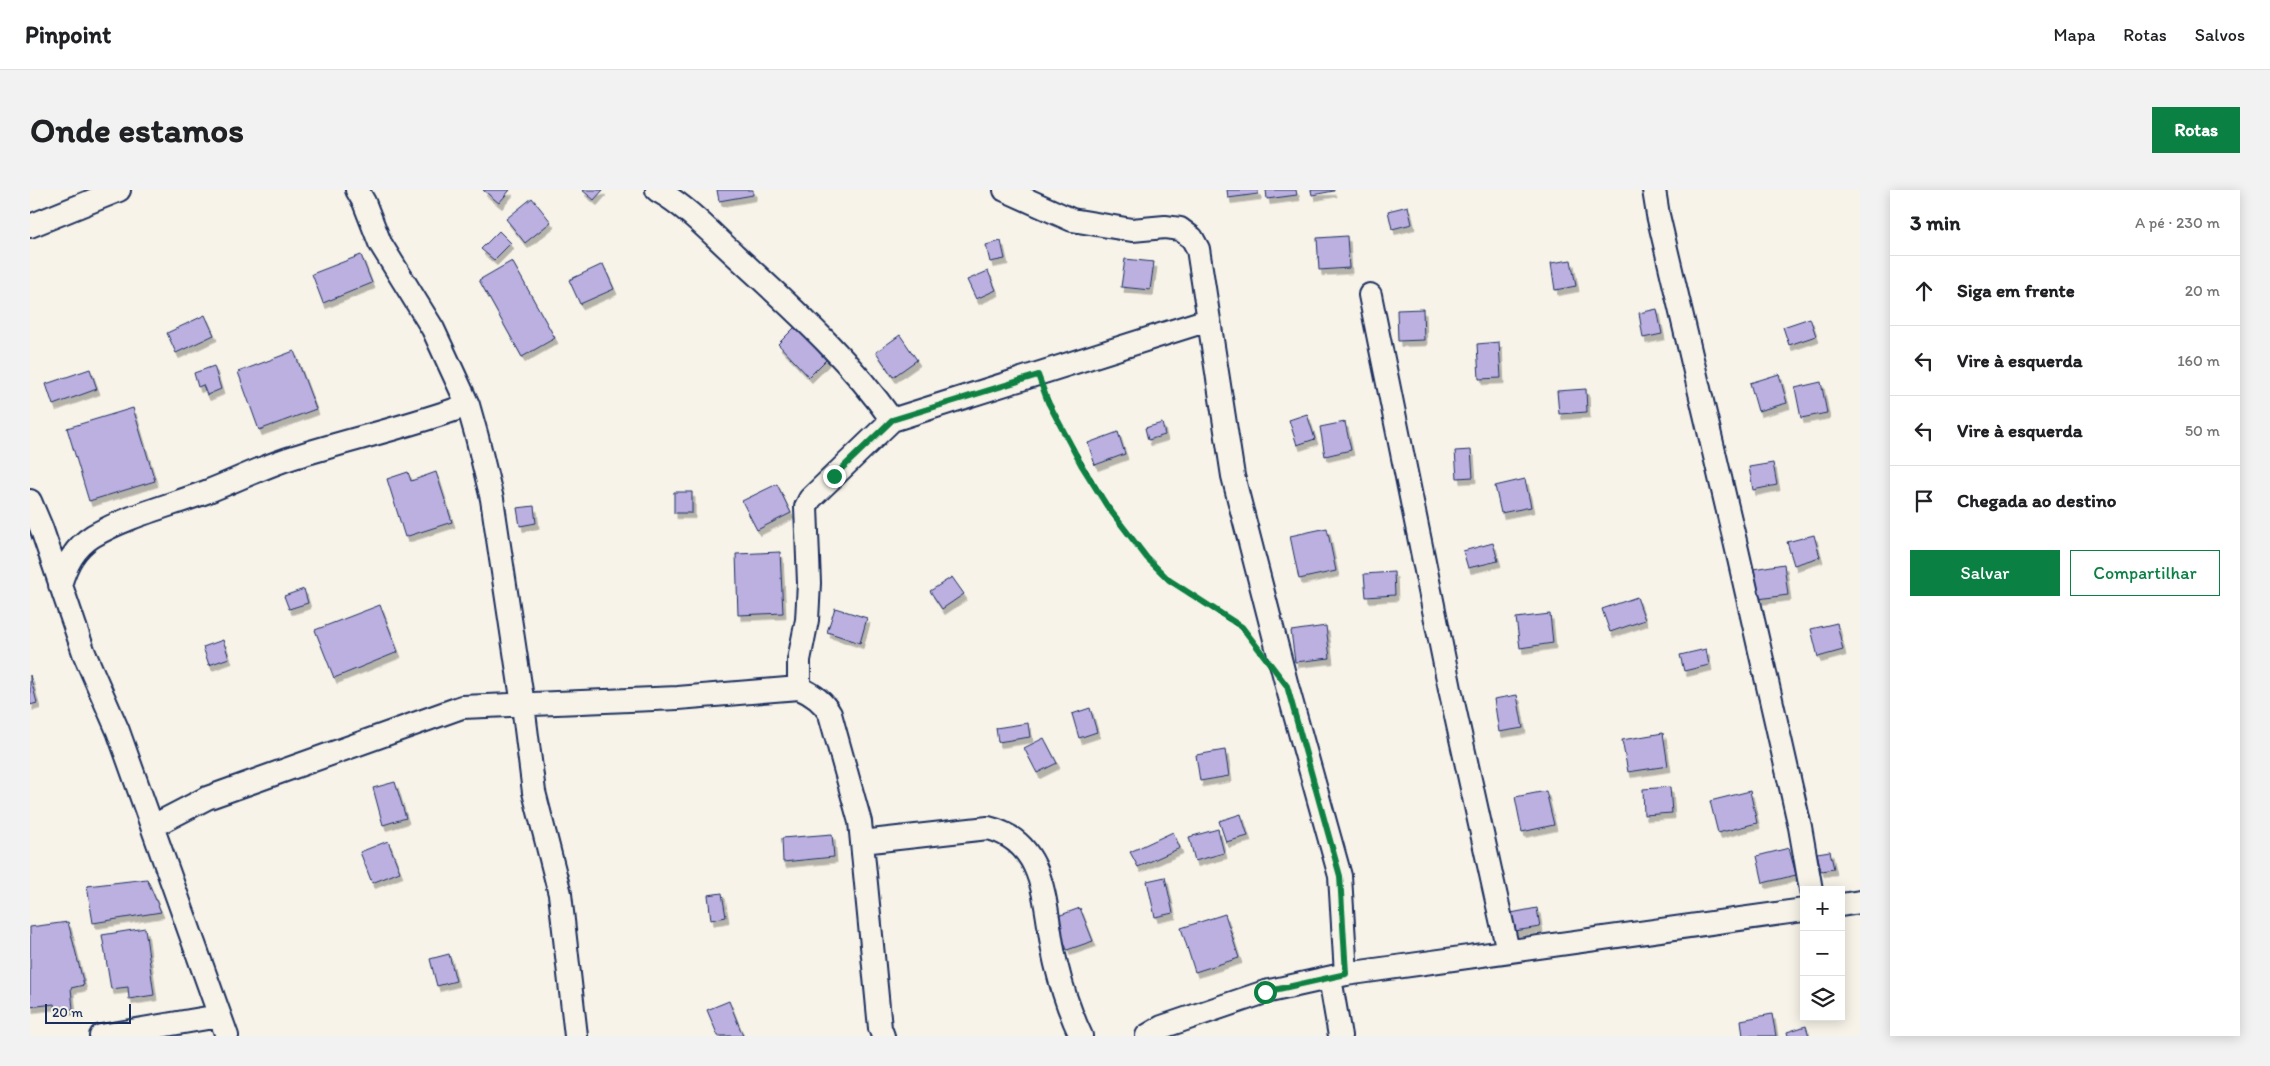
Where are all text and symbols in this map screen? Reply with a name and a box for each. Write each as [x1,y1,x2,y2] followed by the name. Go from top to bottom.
[25,20,111,49] text: Pinpoint
[2053,24,2095,46] text: Mapa
[2123,24,2167,46] text: Rotas
[2195,24,2245,46] text: Salvos
[2152,107,2240,153] button: Rotas
[30,109,244,151] text: Onde estamos
[1910,210,1960,235] text: 3 min
[2135,213,2220,232] text: A pé · 230 m
[1910,277,1938,305] icon: ahead
[1957,279,2075,302] text: Siga em frente
[2185,281,2220,300] text: 20 m
[1910,347,1938,375] icon: left
[1957,349,2083,372] text: Vire à esquerda
[2177,351,2220,370] text: 160 m
[1910,417,1938,445] icon: left
[1957,419,2083,442] text: Vire à esquerda
[2185,421,2220,440] text: 50 m
[823,465,846,488] route end
[1910,487,1938,515] icon: arrive
[1957,489,2116,512] text: Chegada ao destino
[1910,550,2060,596] button: Salvar
[2070,550,2220,596] button: Compartilhar
[1800,886,1845,1021] map controls
[1800,886,1845,931] button: +
[1800,931,1845,976] button: −
[1800,976,1845,1021] button: layers
[1254,981,1277,1004] route start
[45,1001,131,1024] scale bar
[52,1004,83,1021] text: 20 m

